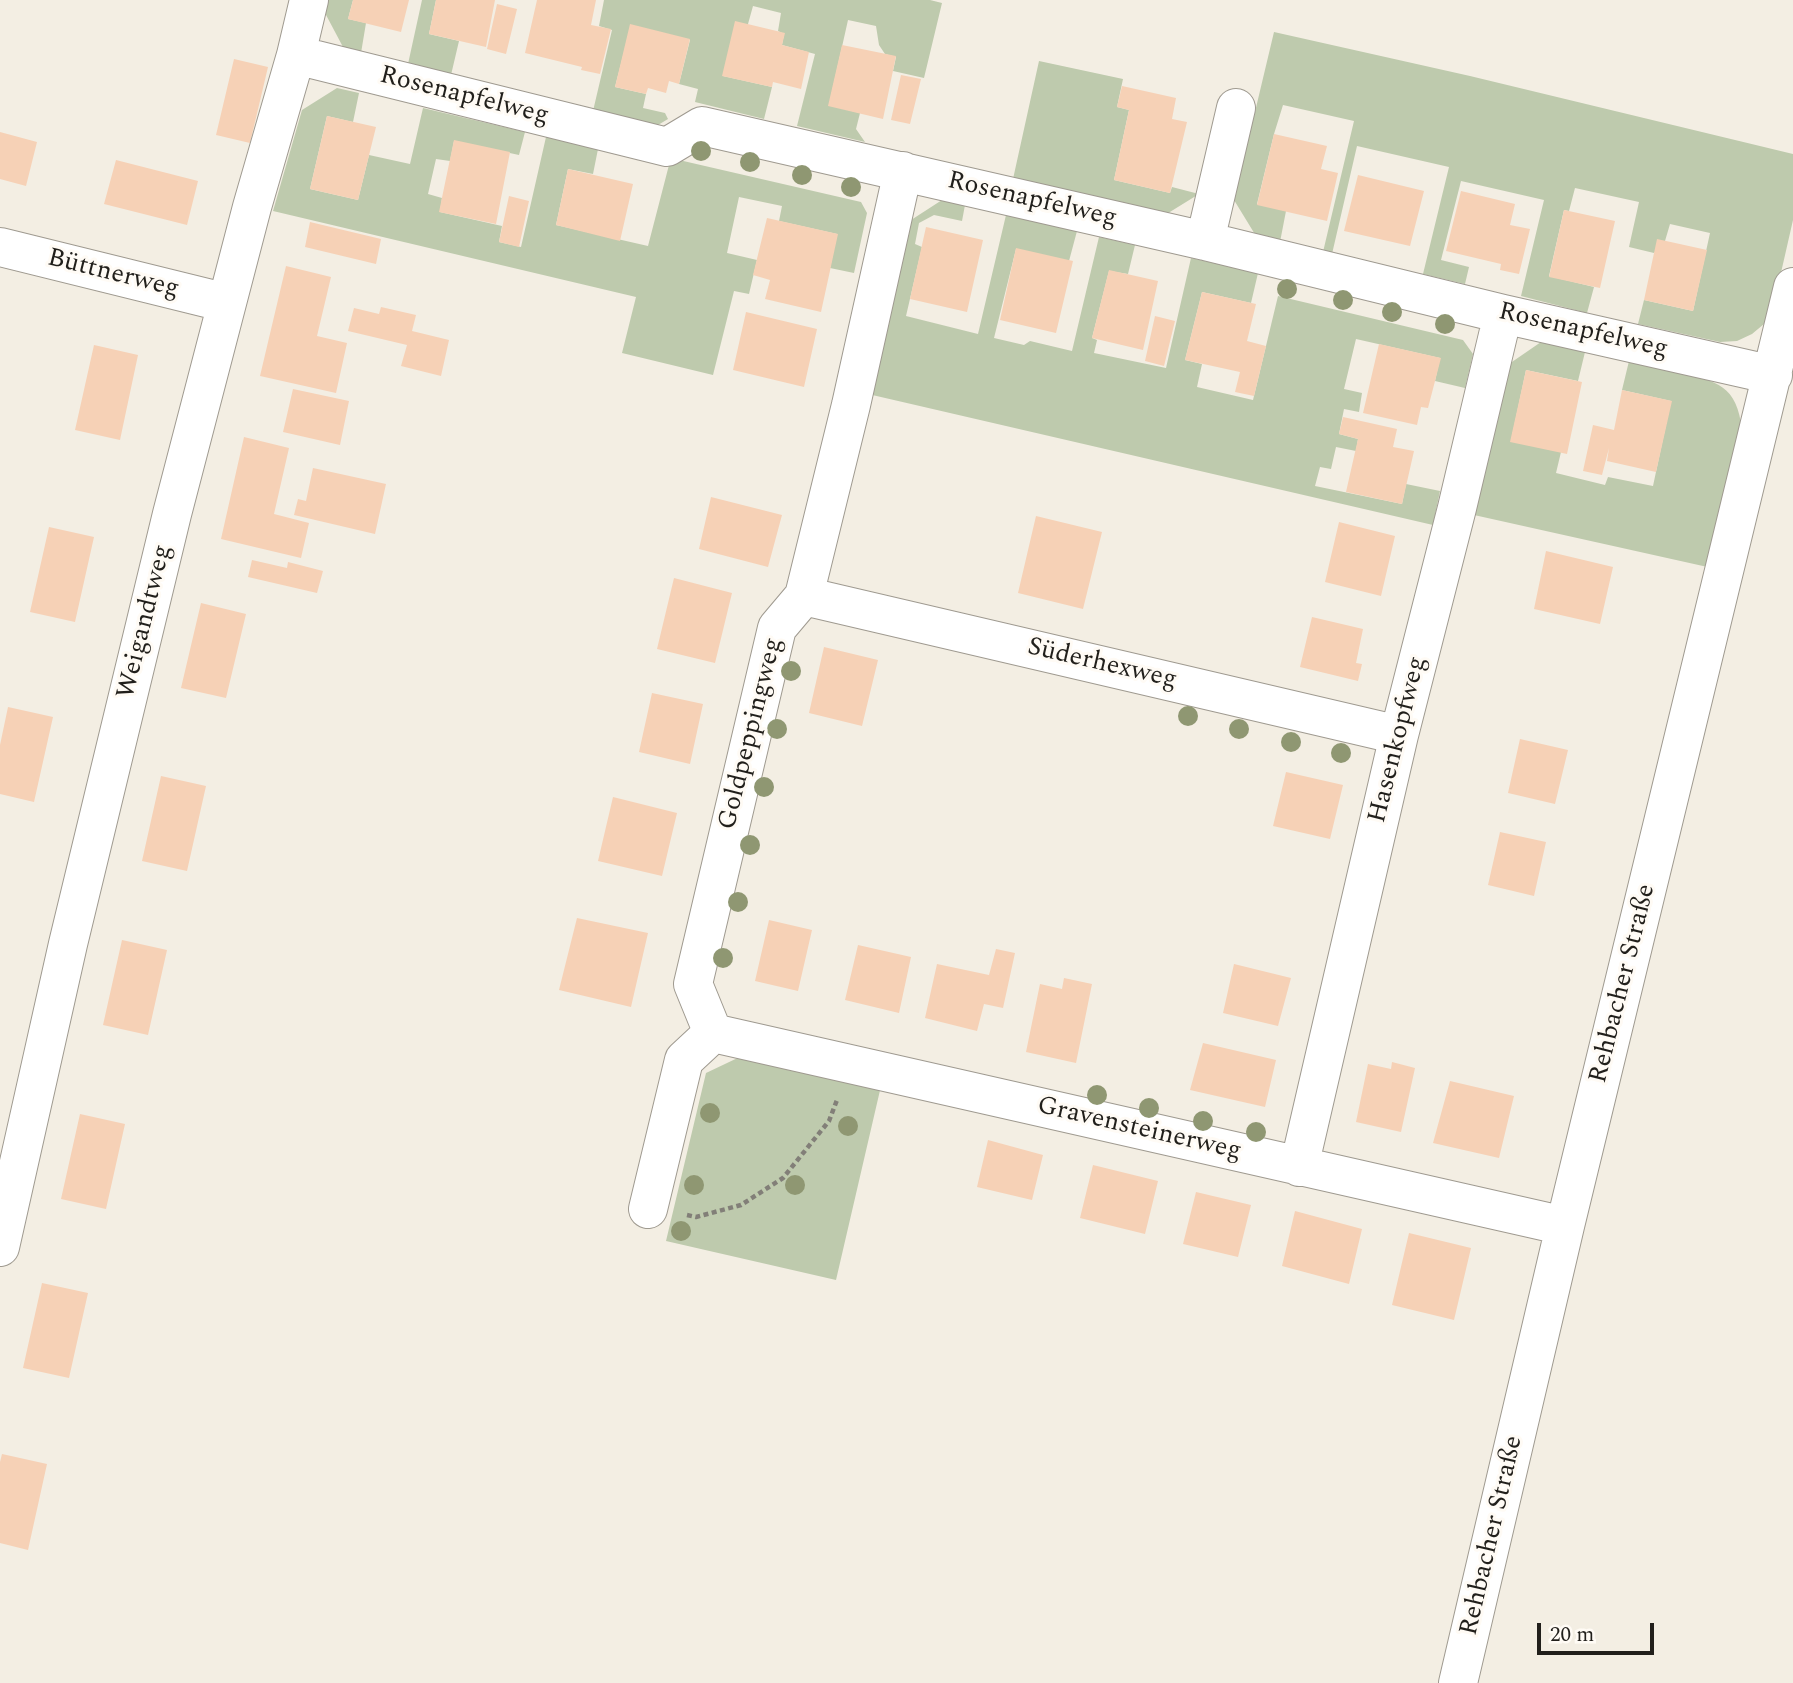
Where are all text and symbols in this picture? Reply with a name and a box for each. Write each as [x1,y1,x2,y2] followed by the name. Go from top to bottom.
[376,61,552,133] street label: Rosenapfelweg
[944,166,1120,236] street label: Rosenapfelweg
[44,244,182,306] street label: Büttnerweg
[1495,297,1671,367] street label: Rosenapfelweg
[112,542,180,702] street label: Weigandtweg
[1024,633,1180,697] street label: Süderhexweg
[713,635,791,833] street label: Goldpeppingweg
[1363,653,1435,827] street label: Hasenkopfweg
[1584,881,1664,1087] street label: Rehbacher Straße
[1034,1091,1244,1169] street label: Gravensteinerweg
[1455,1433,1531,1639] street label: Rehbacher Straße
[1541,1610,1658,1654] scale bar
[1550,1619,1594,1651] text: 20 m

